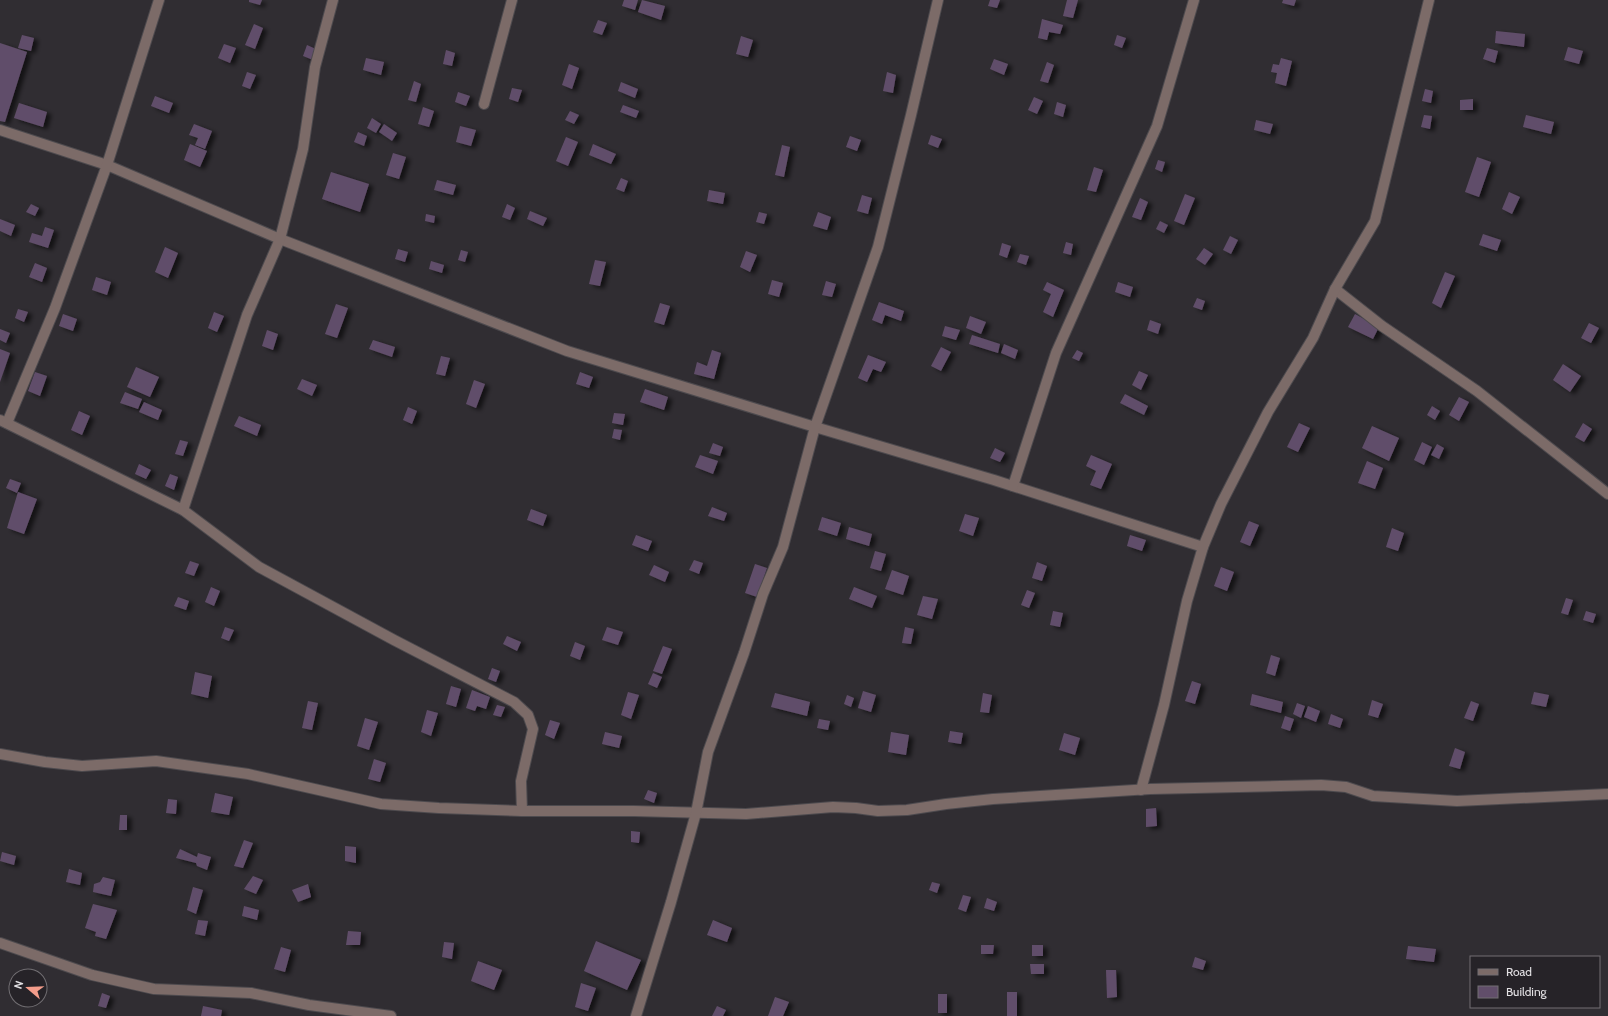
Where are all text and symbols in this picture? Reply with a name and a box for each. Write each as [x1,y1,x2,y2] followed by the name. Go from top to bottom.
[1470,956,1600,1008] legend
[1506,964,1532,979] text: Road
[8,968,48,1008] north arrow
[11,979,26,991] text: N
[1506,984,1548,999] text: Building

